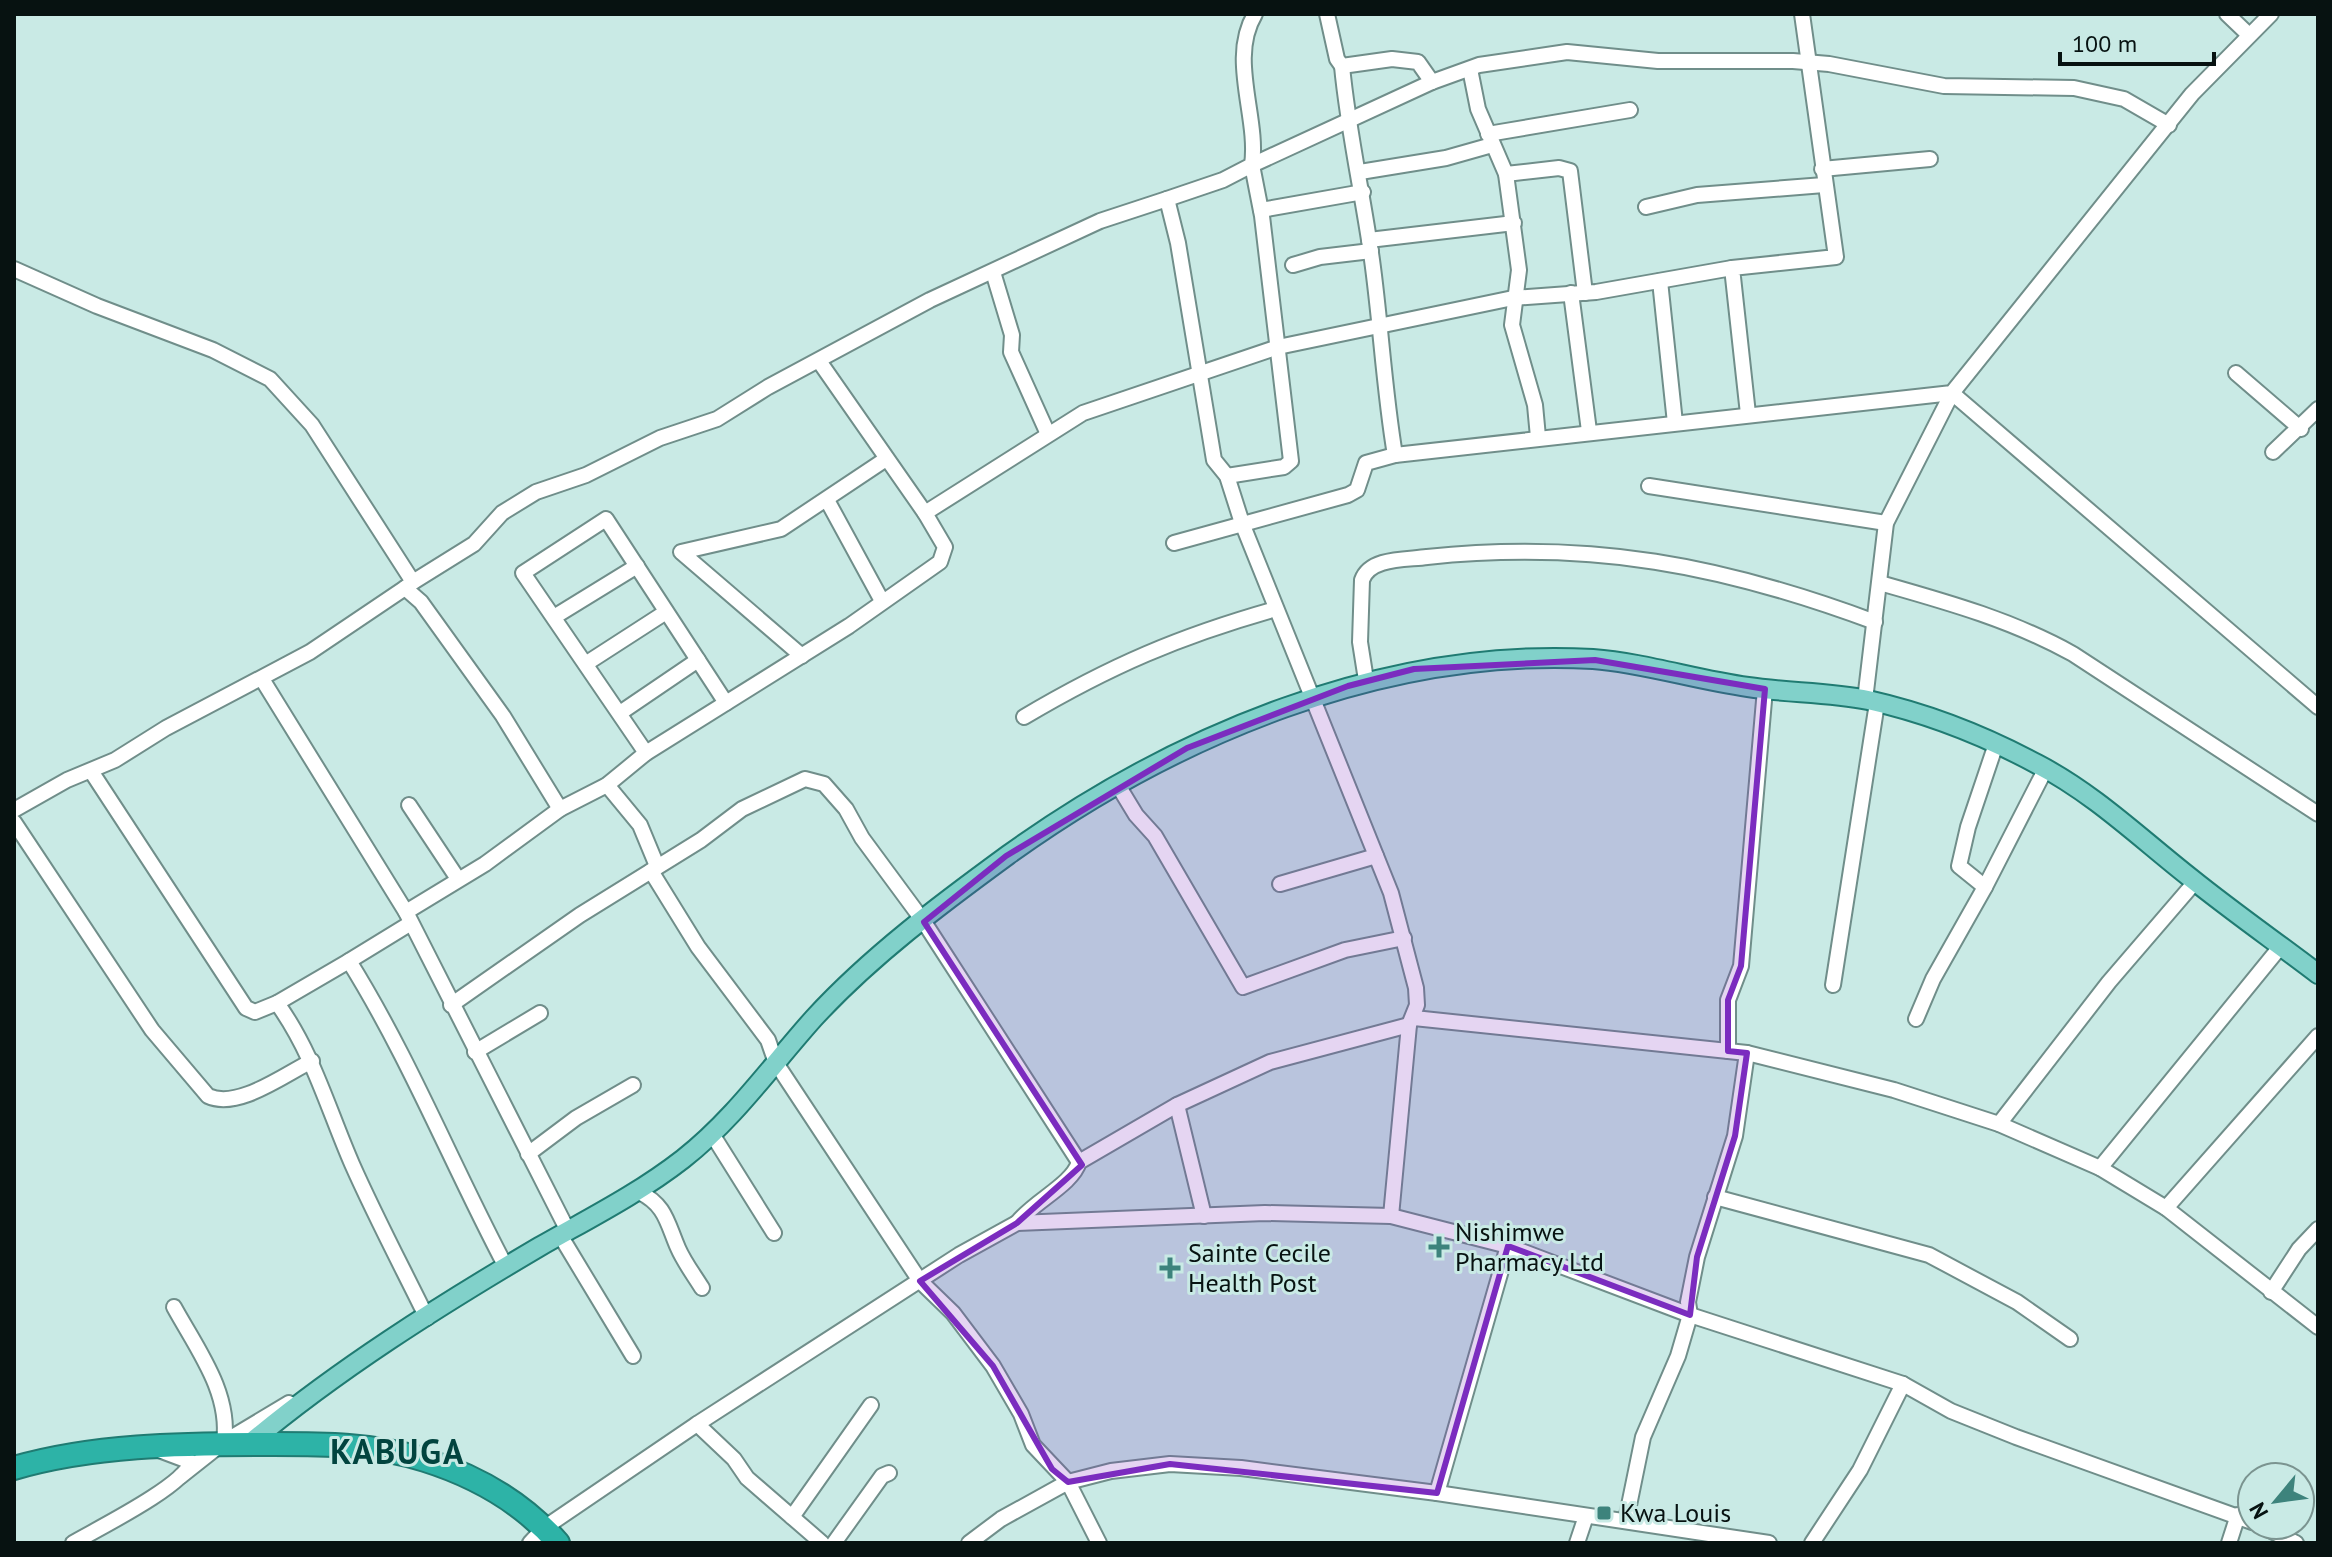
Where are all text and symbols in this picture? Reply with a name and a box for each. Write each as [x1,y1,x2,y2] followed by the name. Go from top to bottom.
[2060,16,2214,66] scale bar
[2072,28,2137,59] text: 100 m
[1455,1215,1604,1278] place label: Nishimwe Pharmacy Ltd
[1188,1236,1331,1299] place label: Sainte Cecile Health Post
[1430,1238,1448,1256] marker: Nishimwe Pharmacy Ltd
[1159,1257,1181,1279] marker: Sainte Cecile Health Post
[330,1429,466,1473] district label: KABUGA
[2236,1461,2316,1541] north arrow
[1620,1496,1731,1529] place label: Kwa Louis
[2243,1498,2274,1524] text: N
[1595,1504,1613,1522] marker: Kwa Louis

